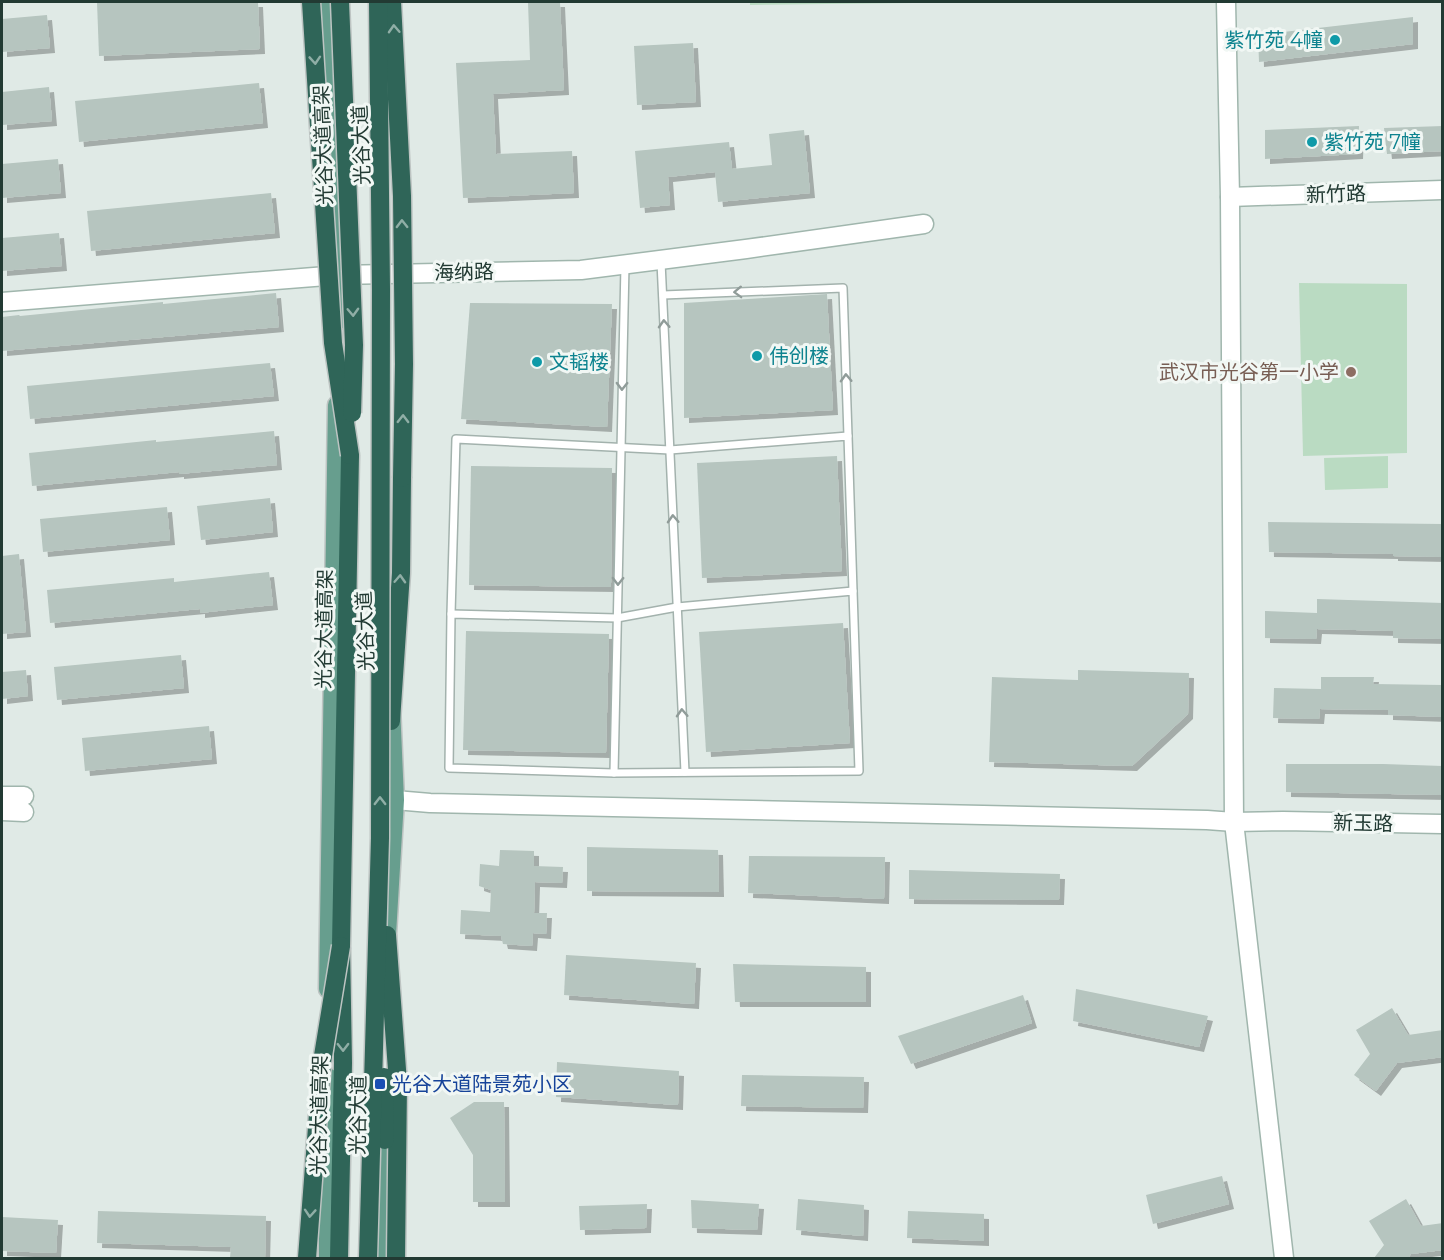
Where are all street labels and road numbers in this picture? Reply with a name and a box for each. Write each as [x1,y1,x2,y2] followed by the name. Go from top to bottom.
[309,85,337,205] street label: 光谷大道高架
[348,105,374,185] street label: 光谷大道
[1306,181,1366,207] street label: 新竹路
[434,259,494,285] street label: 海纳路
[311,569,337,689] street label: 光谷大道高架
[352,591,378,671] street label: 光谷大道
[1333,810,1393,836] street label: 新玉路
[306,1055,332,1175] street label: 光谷大道高架
[345,1075,371,1155] street label: 光谷大道

